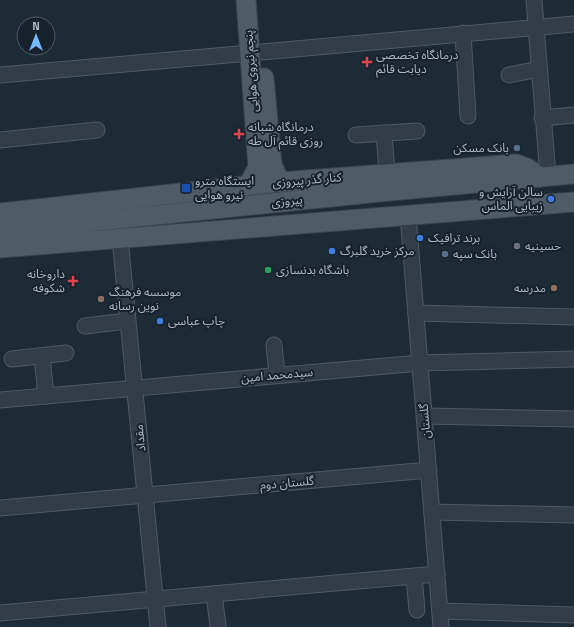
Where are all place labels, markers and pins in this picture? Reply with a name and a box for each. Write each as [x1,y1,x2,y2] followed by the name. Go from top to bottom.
[376,45,459,78] place label: درمانگاه تخصصی دیابت قائم
[361,56,373,68] marker: درمانگاه تخصصی دیابت قائم
[248,117,323,150] place label: درمانگاه شبانه روزی قائم آل طه
[233,128,245,140] marker: درمانگاه شبانه روزی قائم آل طه
[453,138,509,157] place label: بانک مسکن
[512,143,522,153] marker: بانک مسکن
[195,171,254,204] place label: ایستگاه مترو نیرو هوایی
[180,182,192,194] marker: ایستگاه مترو نیرو هوایی
[479,182,543,215] place label: سالن آرایش و زیبایی الماس
[546,194,556,204] marker: سالن آرایش و زیبایی الماس
[428,228,480,247] place label: برند ترافیک
[415,233,425,243] marker: برند ترافیک
[525,236,561,255] place label: حسینیه
[340,241,414,260] place label: مرکز خرید گلبرگ
[512,241,522,251] marker: حسینیه
[453,244,497,263] place label: بانک سپه
[327,246,337,256] marker: مرکز خرید گلبرگ
[440,249,450,259] marker: بانک سپه
[276,260,349,279] place label: باشگاه بدنسازی
[27,264,65,297] place label: داروخانه شکوفه
[263,265,273,275] marker: باشگاه بدنسازی
[68,276,78,286] marker: داروخانه شکوفه
[514,278,546,297] place label: مدرسه
[109,282,181,315] place label: موسسه فرهنگ نوین رسانه
[549,283,559,293] marker: مدرسه
[96,294,106,304] marker: موسسه فرهنگ نوین رسانه
[168,311,225,330] place label: چاپ عباسی
[155,316,165,326] marker: چاپ عباسی

